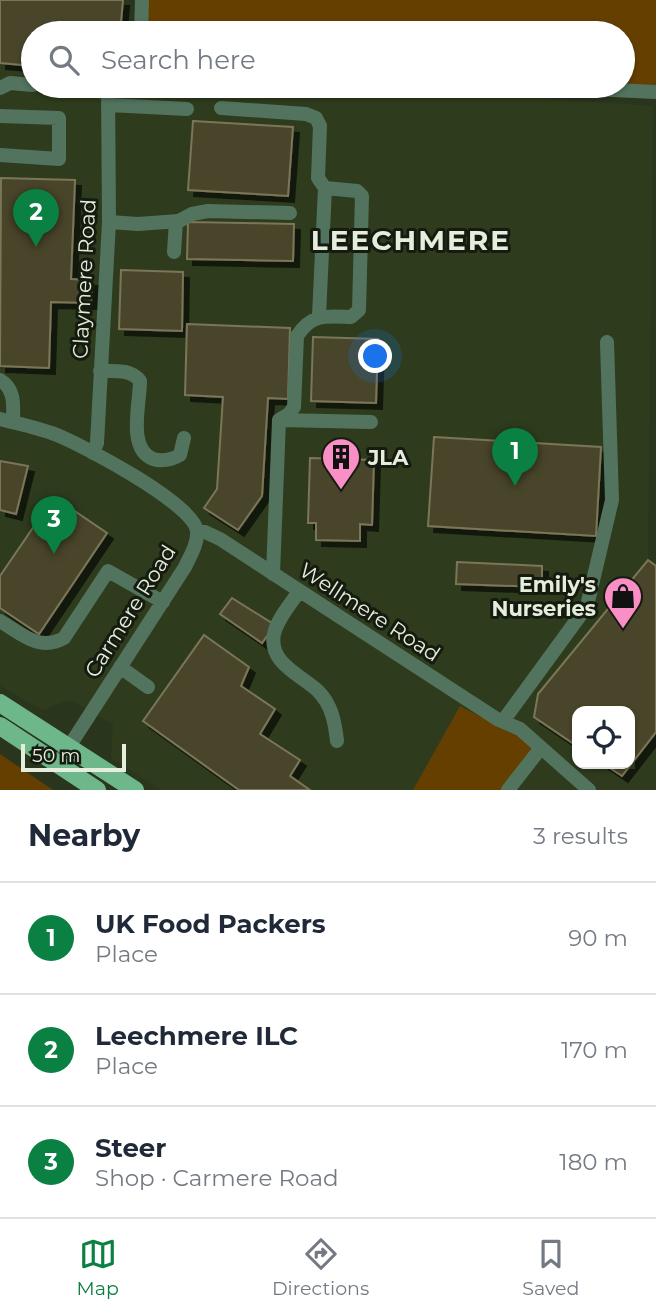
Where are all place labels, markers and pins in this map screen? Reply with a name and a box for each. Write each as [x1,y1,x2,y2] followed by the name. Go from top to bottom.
[13,189,59,247] pin: 2
[492,428,538,486] pin: 1
[320,436,362,491] building icon: JLA
[367,445,409,470] place label: JLA
[31,496,77,554] pin: 3
[491,572,596,621] place label: Emily's Nurseries
[602,575,644,630] shop icon: Emily's Nurseries

